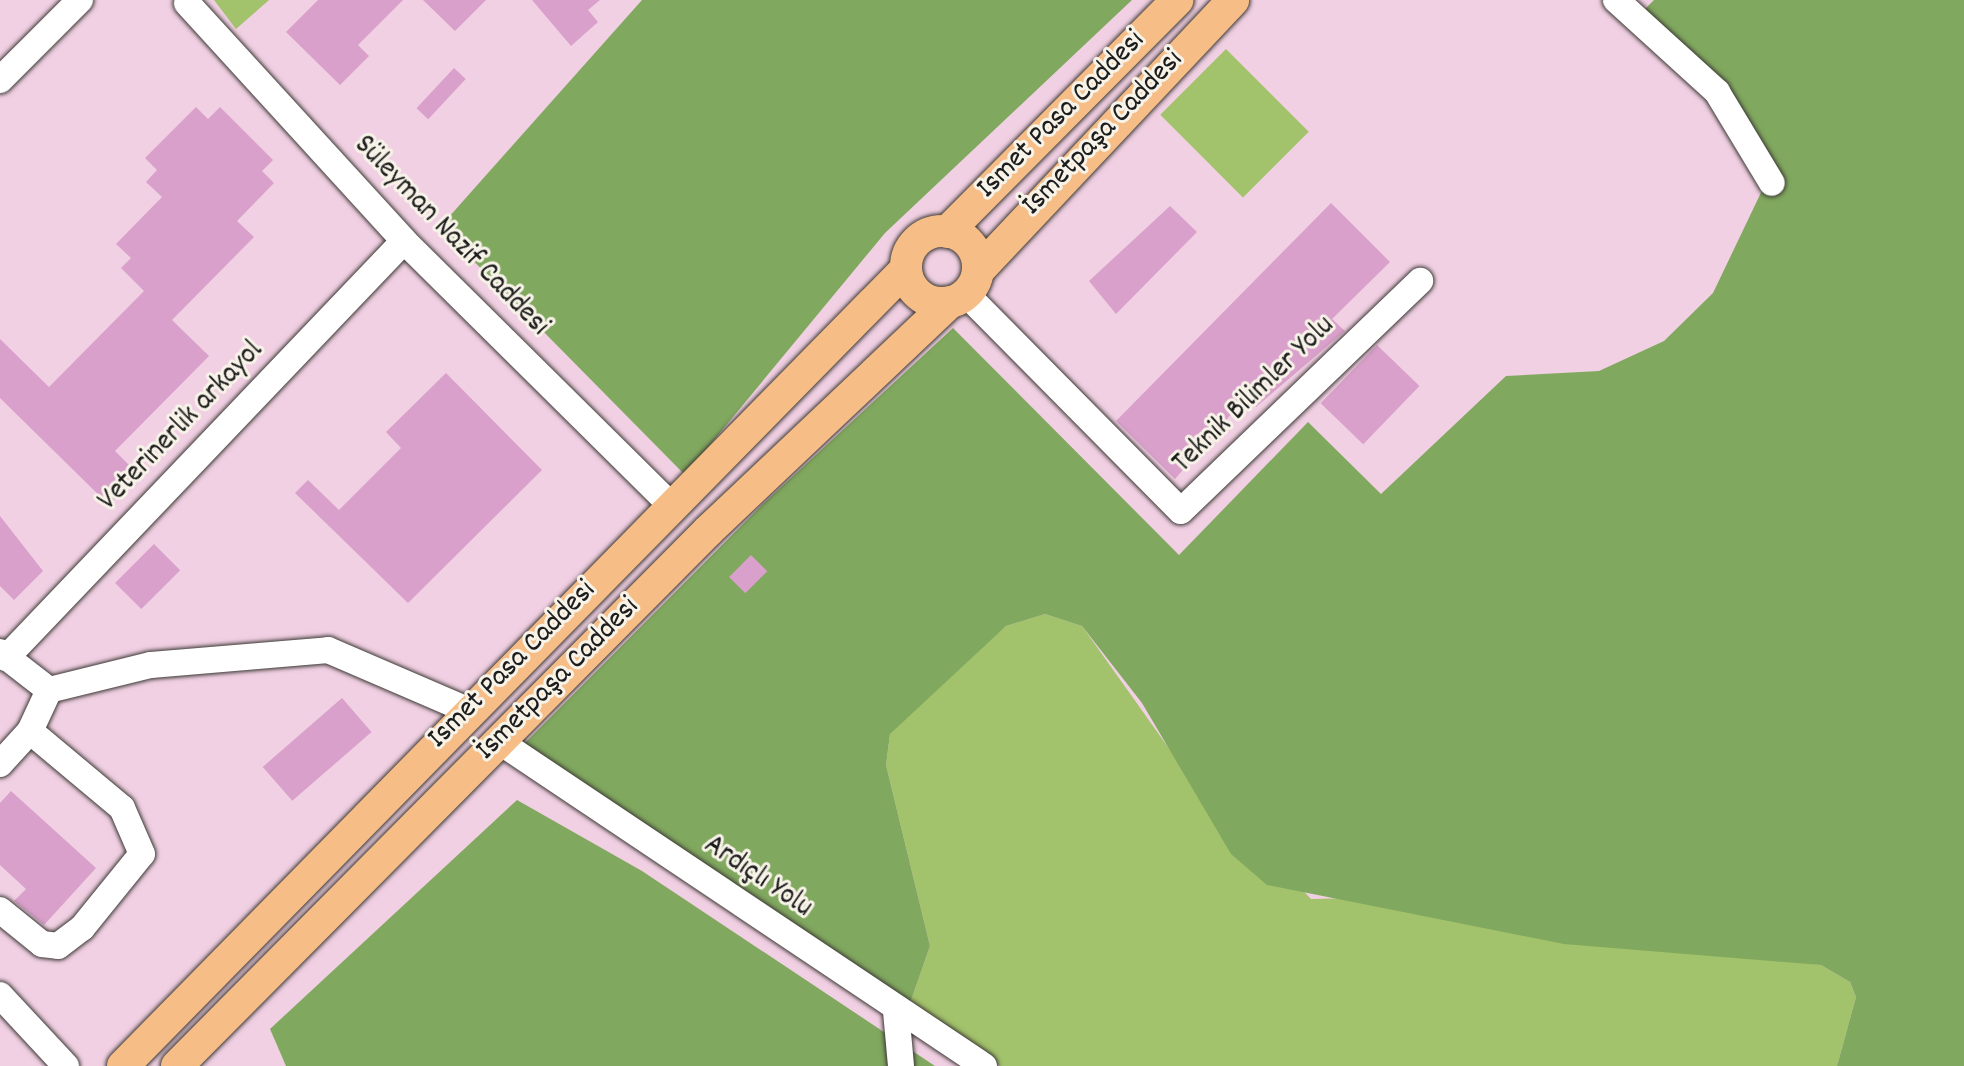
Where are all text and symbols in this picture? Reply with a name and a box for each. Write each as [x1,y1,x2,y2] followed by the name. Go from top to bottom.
[970,24,1154,208] street label: Ismet Pasa Caddesi
[1016,44,1192,224] street label: İsmetpaşa Caddesi
[345,129,555,345] street label: Süleyman Nazif Caddesi
[1166,310,1344,482] street label: Teknik Bilimler Yolu
[92,334,272,520] street label: Veterinerlik arkayol
[421,574,605,758] street label: Ismet Pasa Caddesi
[470,591,648,769] street label: İsmetpaşa Caddesi
[696,829,818,927] street label: Ardıçlı Yolu

